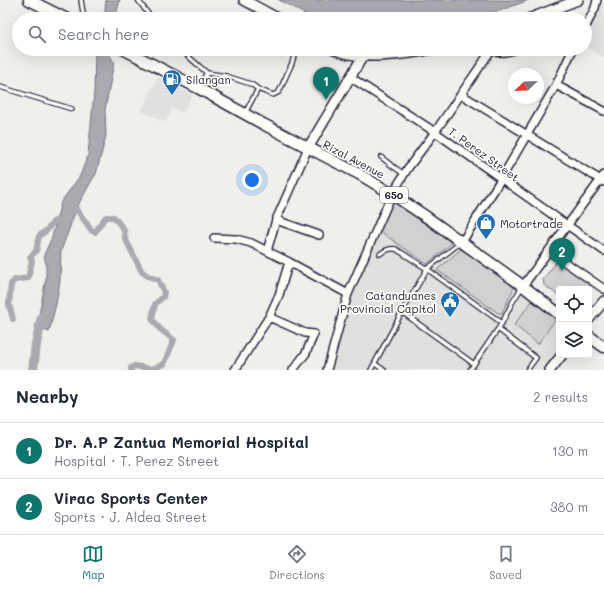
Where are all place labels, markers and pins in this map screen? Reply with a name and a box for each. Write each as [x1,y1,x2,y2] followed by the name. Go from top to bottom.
[313,67,339,100] pin: 1
[161,68,183,96] fuel station icon: Silangan
[186,72,231,87] place label: Silangan
[475,212,497,240] shop icon: Motortrade
[500,216,563,231] place label: Motortrade
[549,238,575,271] pin: 2
[340,288,436,316] place label: Catanduanes Provincial Capitol
[439,290,461,318] public building icon: Catanduanes Provincial Capitol

